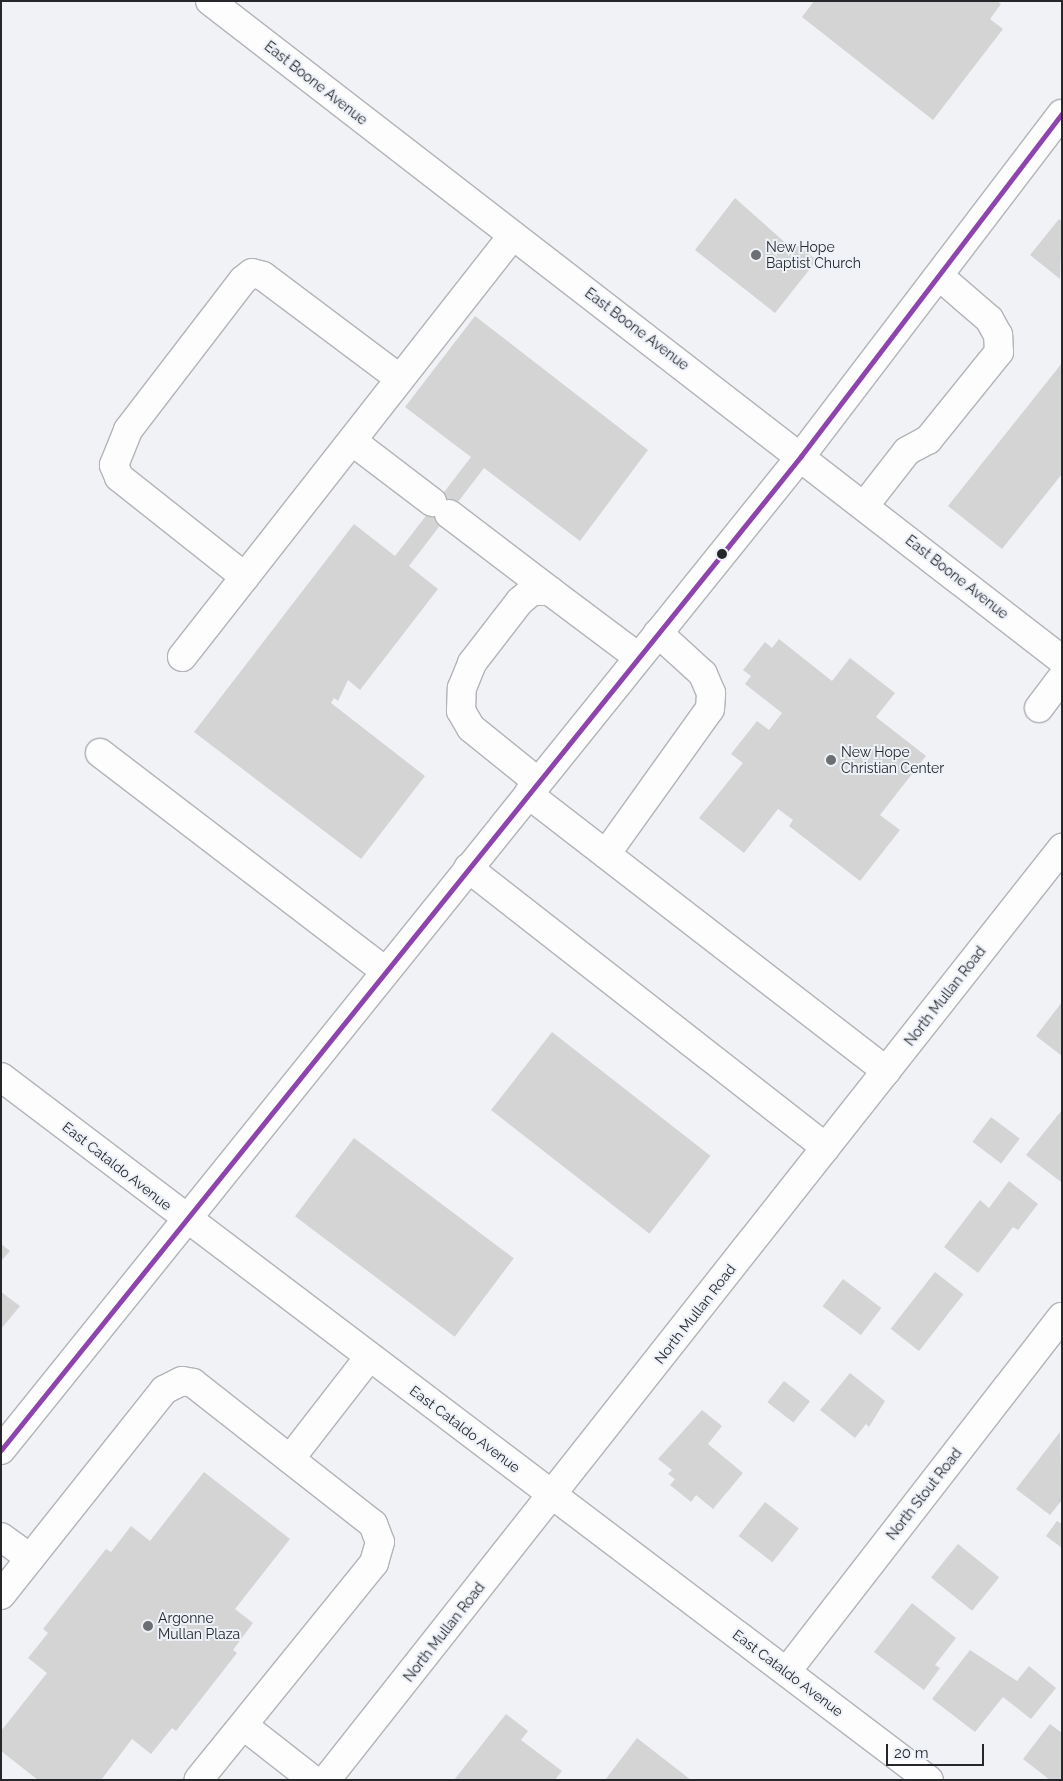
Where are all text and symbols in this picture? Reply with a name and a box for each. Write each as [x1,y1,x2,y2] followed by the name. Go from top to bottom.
[261,38,371,128] street label: East Boone Avenue
[766,239,861,272] place label: New Hope Baptist Church
[750,249,762,261] marker: New Hope Baptist Church
[582,284,692,374] street label: East Boone Avenue
[902,532,1012,622] street label: East Boone Avenue
[717,549,727,559] unlabelled marker
[841,744,944,776] place label: New Hope Christian Center
[825,754,837,766] marker: New Hope Christian Center
[901,943,989,1049] street label: North Mullan Road
[59,1118,175,1214] street label: East Cataldo Avenue
[651,1261,739,1367] street label: North Mullan Road
[406,1382,524,1476] street label: East Cataldo Avenue
[883,1445,965,1543] street label: North Stout Road
[400,1579,488,1685] street label: North Mullan Road
[158,1610,240,1642] place label: Argonne Mullan Plaza
[142,1620,154,1632] marker: Argonne Mullan Plaza
[729,1626,847,1720] street label: East Cataldo Avenue
[888,1734,986,1766] scale bar
[894,1744,929,1762] text: 20 m

